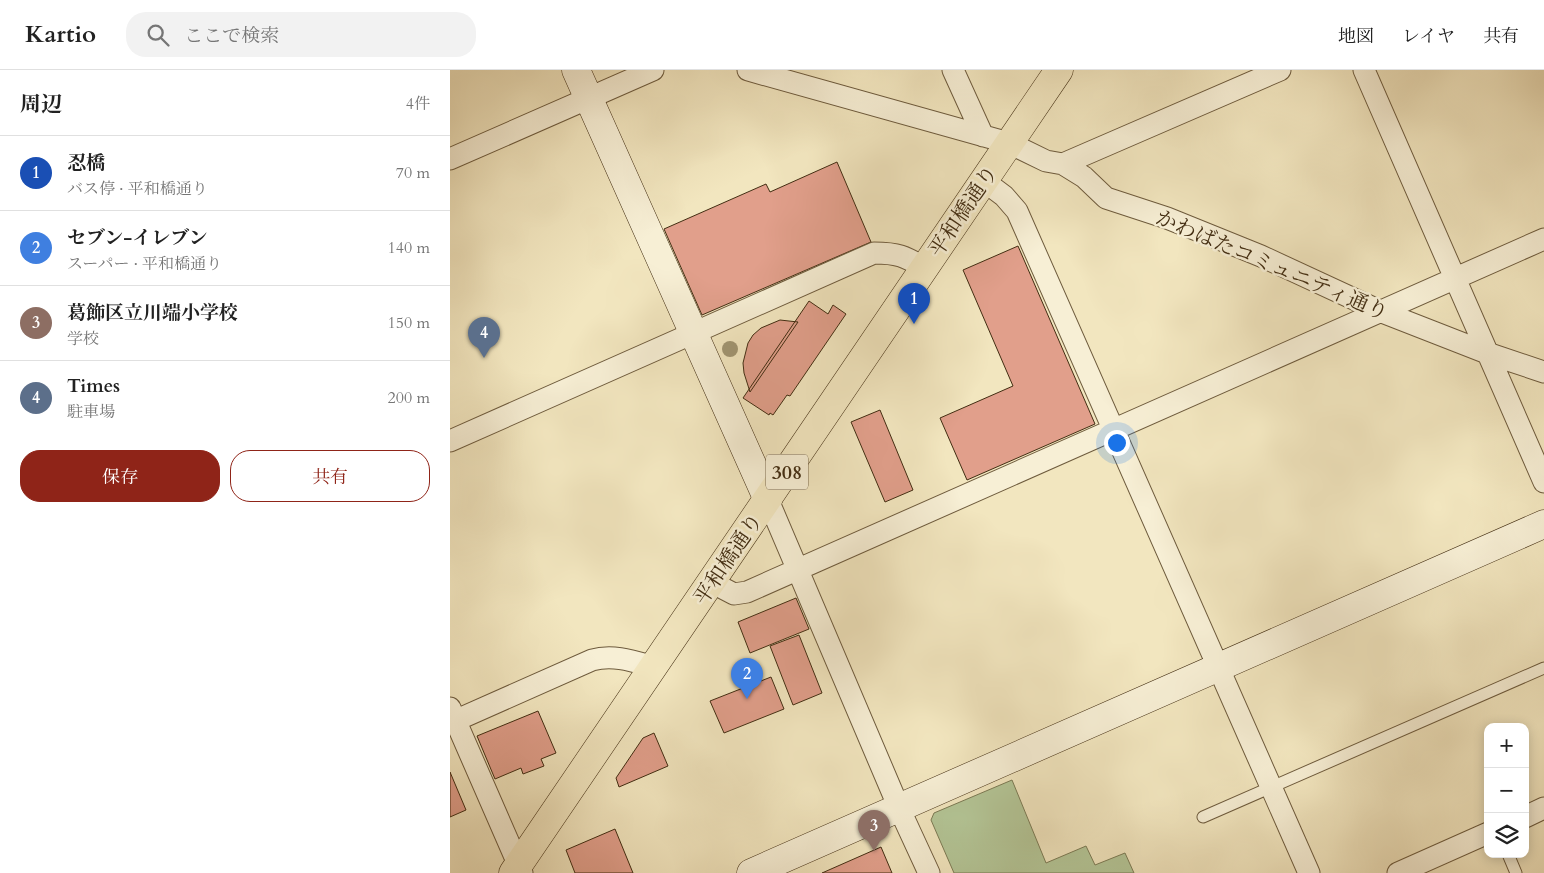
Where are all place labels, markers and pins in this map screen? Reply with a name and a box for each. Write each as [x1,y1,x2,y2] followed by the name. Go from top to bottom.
[898,283,930,324] pin: 1
[468,317,500,358] pin: 4
[731,658,763,699] pin: 2
[858,810,890,851] pin: 3

